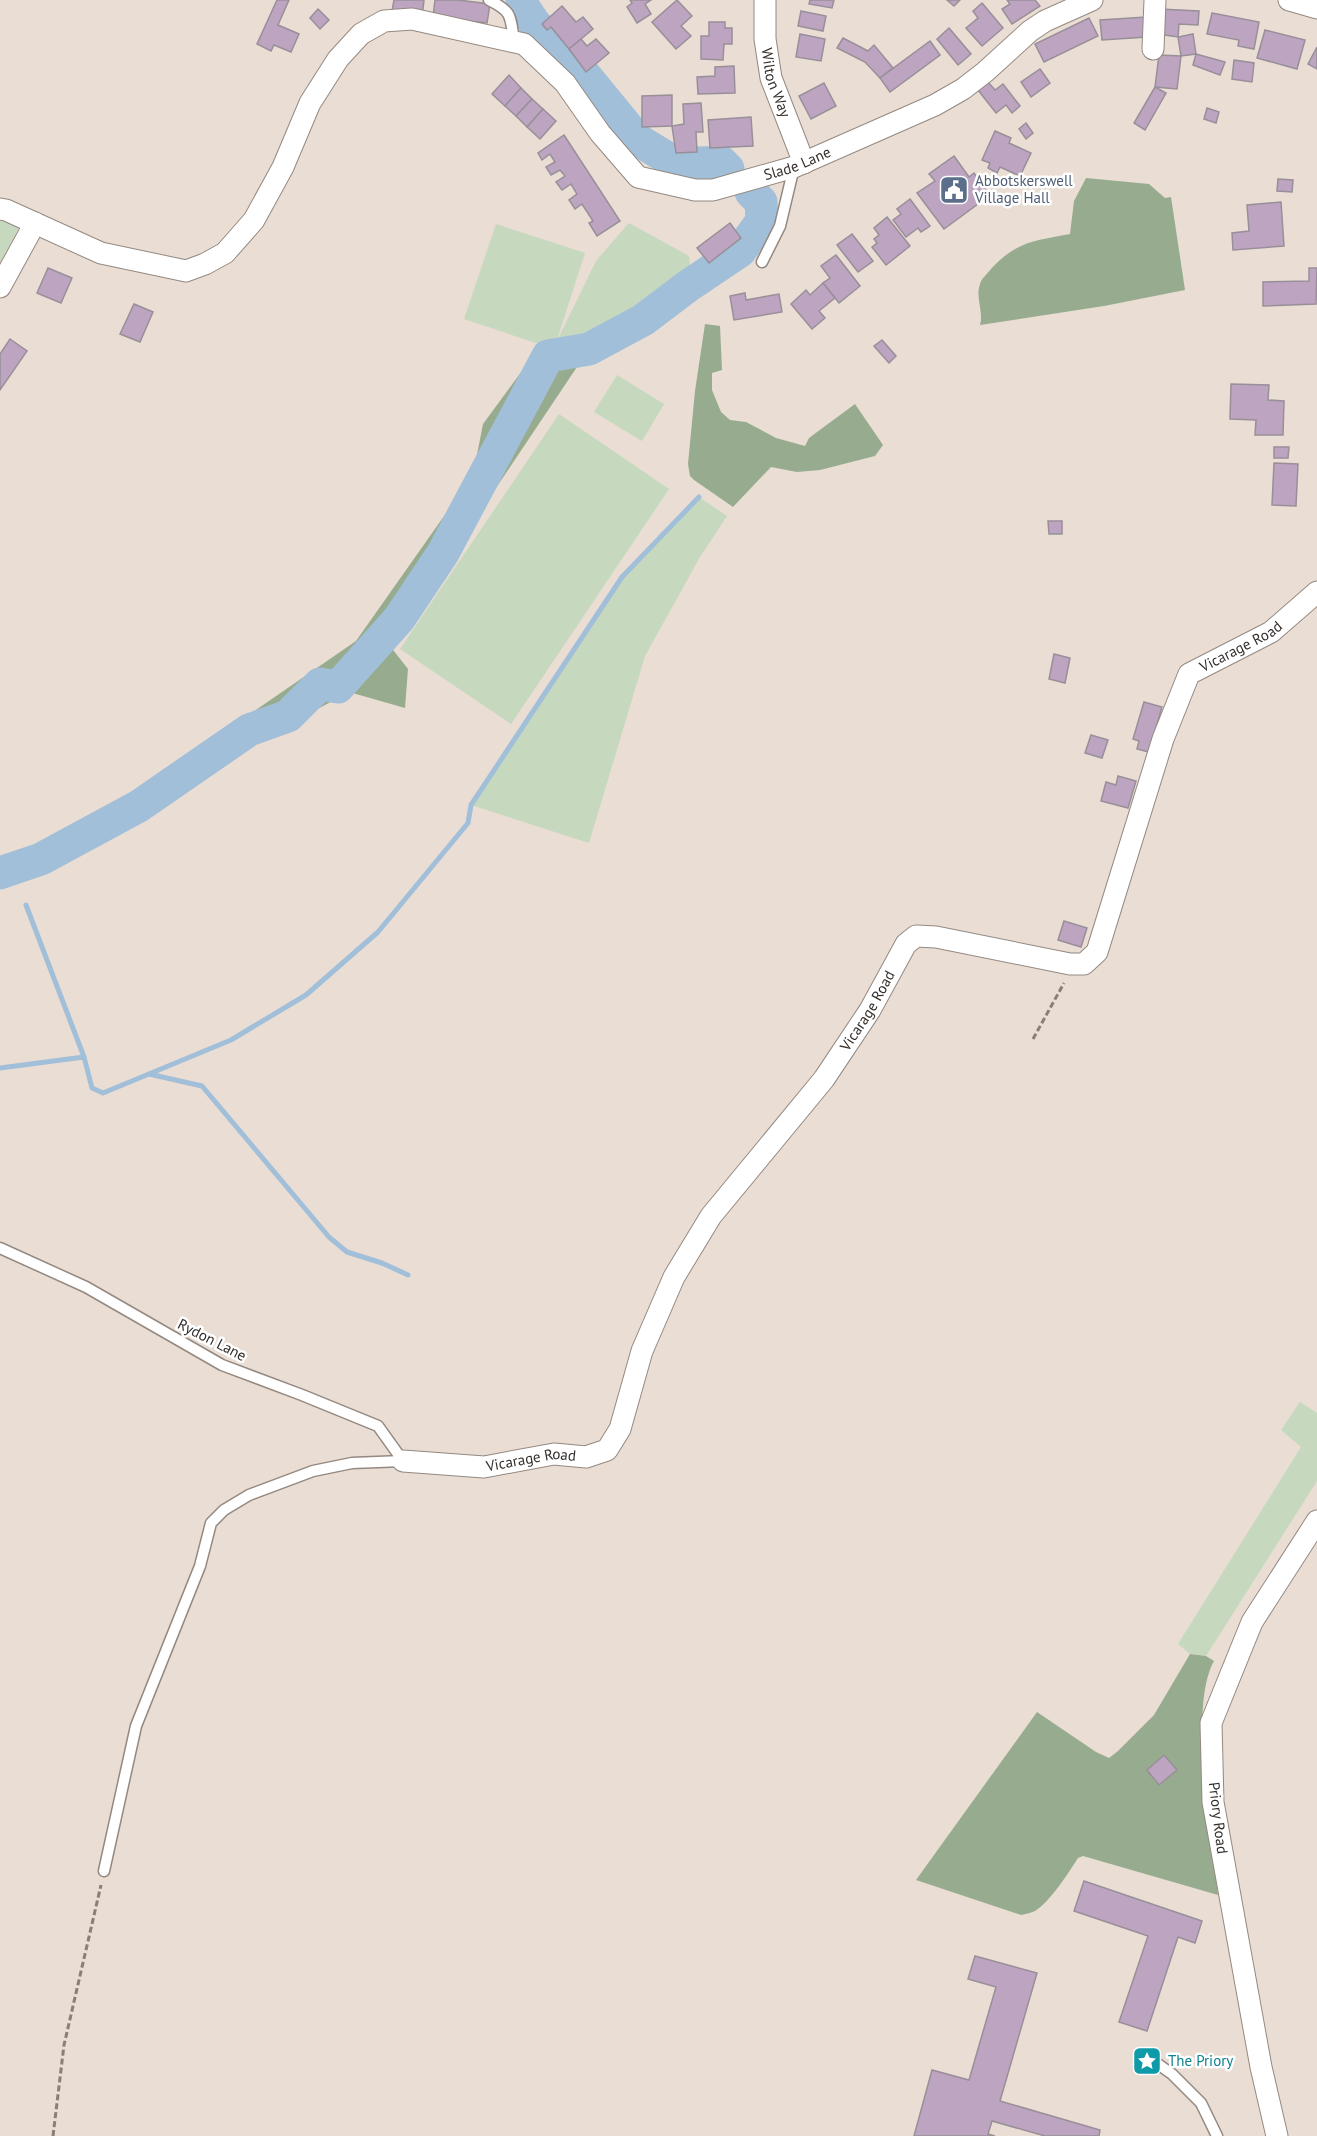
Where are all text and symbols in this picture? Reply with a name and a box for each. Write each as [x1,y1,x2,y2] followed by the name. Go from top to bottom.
[757,46,795,120] street label: Wilton Way
[761,142,834,184] street label: Slade Lane
[974,171,1073,207] place label: Abbotskerswell Village Hall
[938,174,970,206] public building icon: Abbotskerswell Village Hall
[1195,617,1286,676] street label: Vicarage Road
[835,967,899,1055] street label: Vicarage Road
[175,1314,250,1365] street label: Rydon Lane
[484,1444,577,1476] street label: Vicarage Road
[1205,1781,1232,1855] street label: Priory Road
[1131,2045,1163,2077] place icon: The Priory
[1168,2051,1233,2070] place label: The Priory

